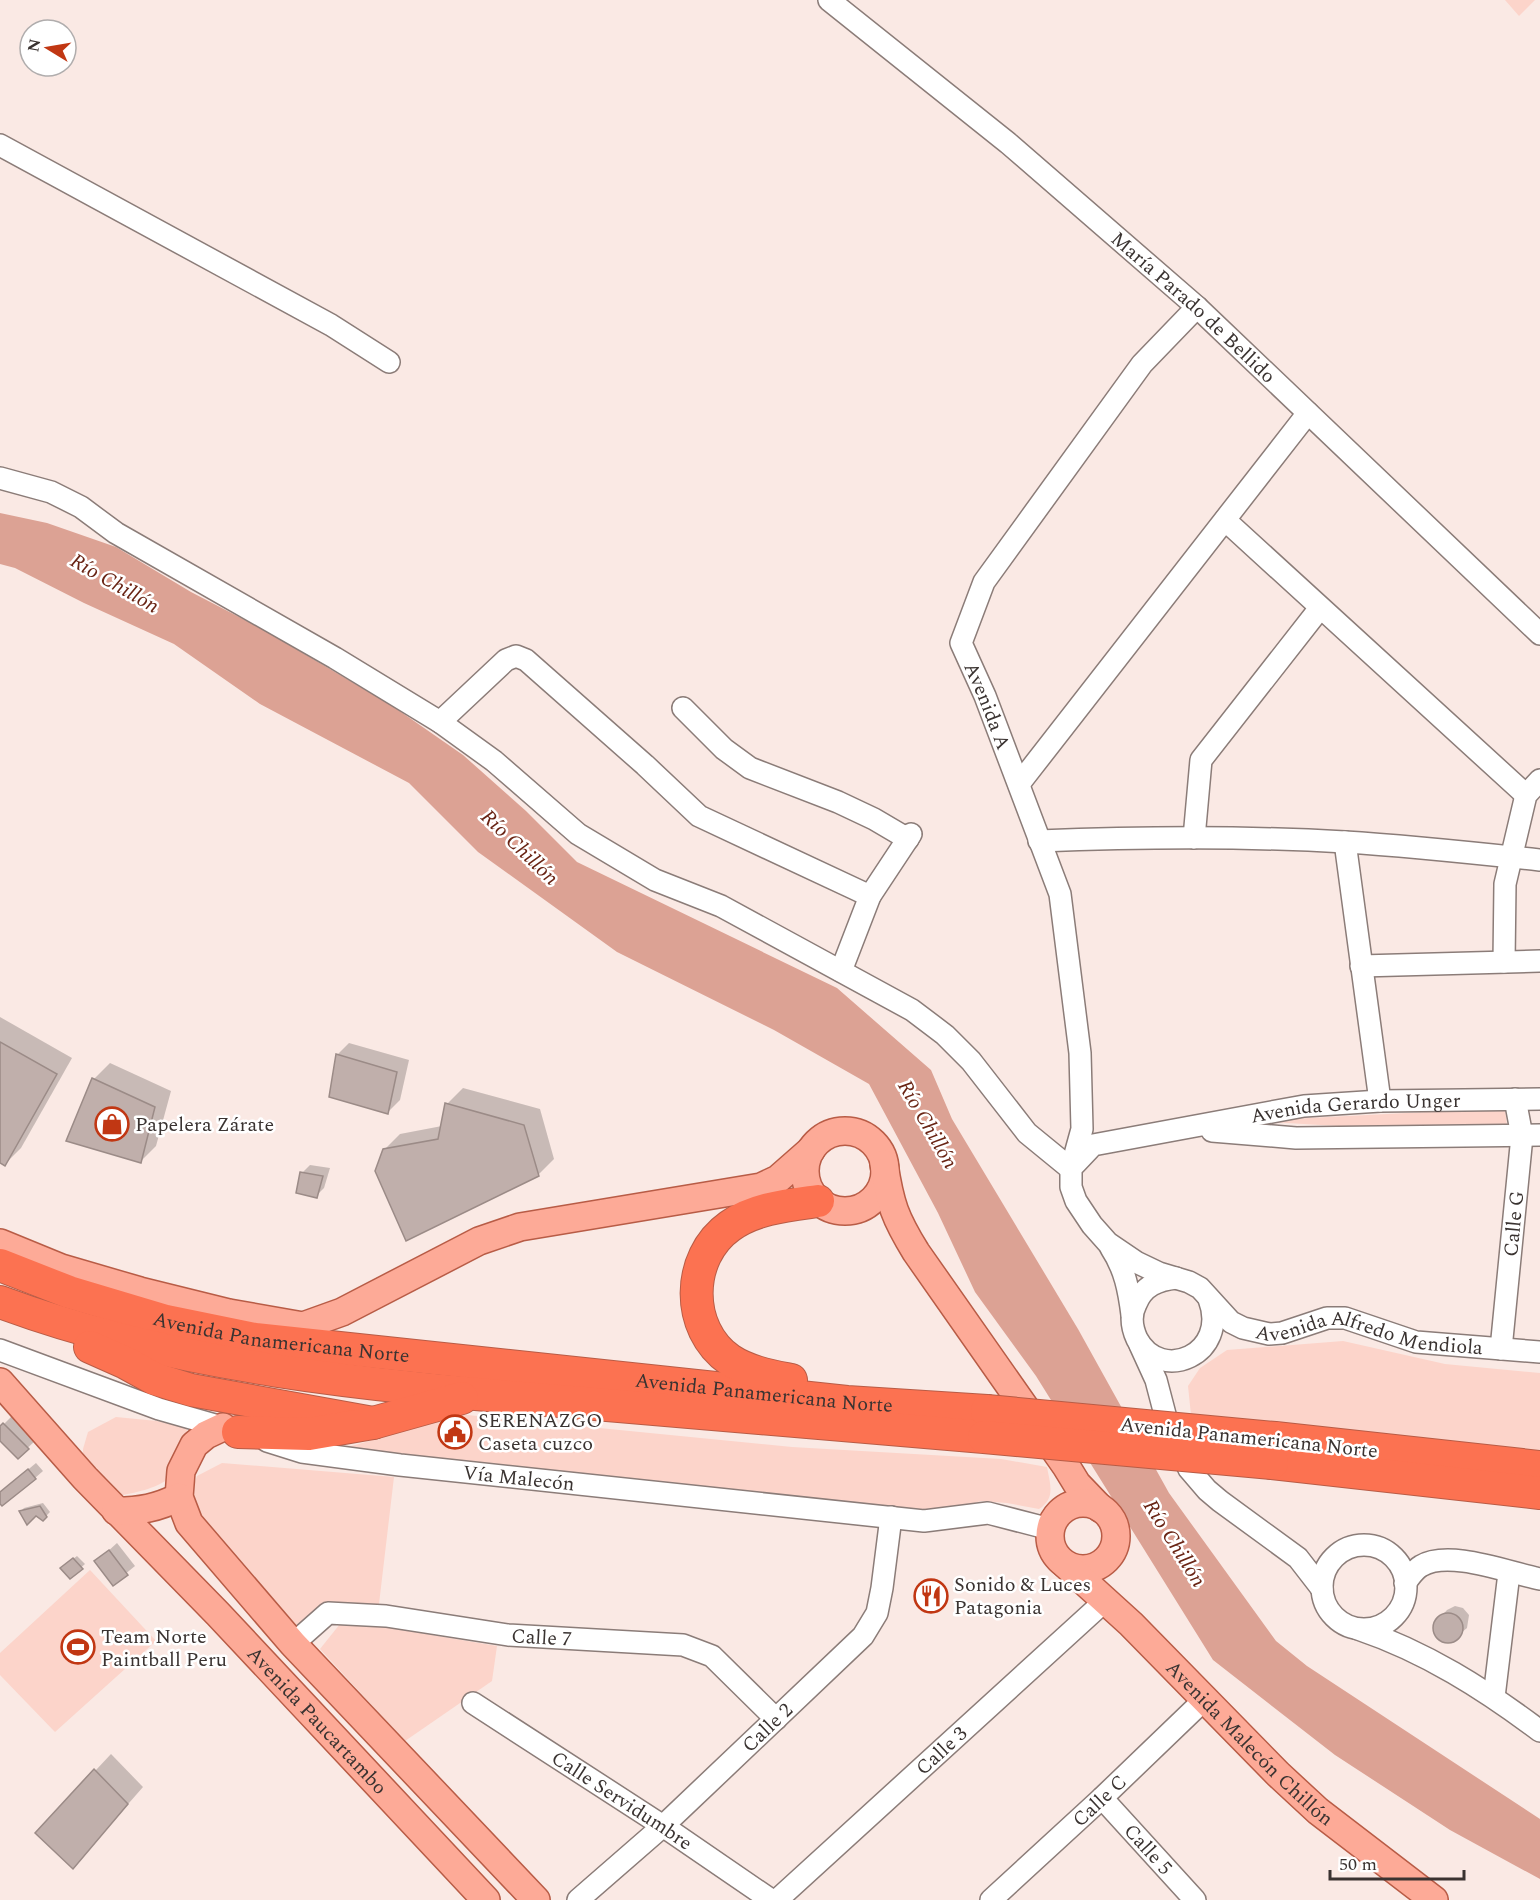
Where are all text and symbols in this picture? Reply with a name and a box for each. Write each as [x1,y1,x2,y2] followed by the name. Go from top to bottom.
[18,18,78,78] north arrow
[21,37,47,54] text: N
[1104,225,1282,391] street label: María Parado de Bellido
[64,545,165,622] water label: Río Chillón
[956,657,1018,754] street label: Avenida A
[473,802,566,893] water label: Río Chillón
[889,1074,966,1175] water label: Río Chillón
[1248,1086,1461,1132] street label: Avenida Gerardo Unger
[94,1106,130,1142] shop icon: Papelera Zárate
[135,1110,274,1140] place label: Papelera Zárate
[1496,1189,1533,1258] street label: Calle G
[149,1304,411,1371] street label: Avenida Panamericana Norte
[1252,1304,1484,1363] street label: Avenida Alfredo Mendiola
[633,1366,894,1421] street label: Avenida Panamericana Norte
[478,1406,602,1459] place label: SERENAZGO Caseta cuzco
[1119,1410,1379,1466] street label: Avenida Panamericana Norte
[437,1414,473,1450] public building icon: SERENAZGO Caseta cuzco
[461,1458,576,1500] street label: Vía Malecón
[1135,1493,1214,1594] water label: Río Chillón
[954,1570,1091,1623] place label: Sonido & Luces Patagonia
[913,1578,949,1614] restaurant icon: Sonido & Luces Patagonia
[510,1621,573,1655] street label: Calle 7
[101,1622,227,1675] place label: Team Norte Paintball Peru
[60,1629,96,1665] sports icon: Team Norte Paintball Peru
[240,1640,394,1802] street label: Avenida Paucartambo
[1158,1654,1340,1834] street label: Avenida Malecón Chillón
[735,1696,800,1760] street label: Calle 2
[909,1720,974,1783] street label: Calle 3
[545,1744,698,1858] street label: Calle Servidumbre
[1066,1768,1134,1834] street label: Calle C
[1116,1817,1179,1882] street label: Calle 5
[1330,1843,1464,1881] scale bar
[1339,1851,1377,1878] text: 50 m

